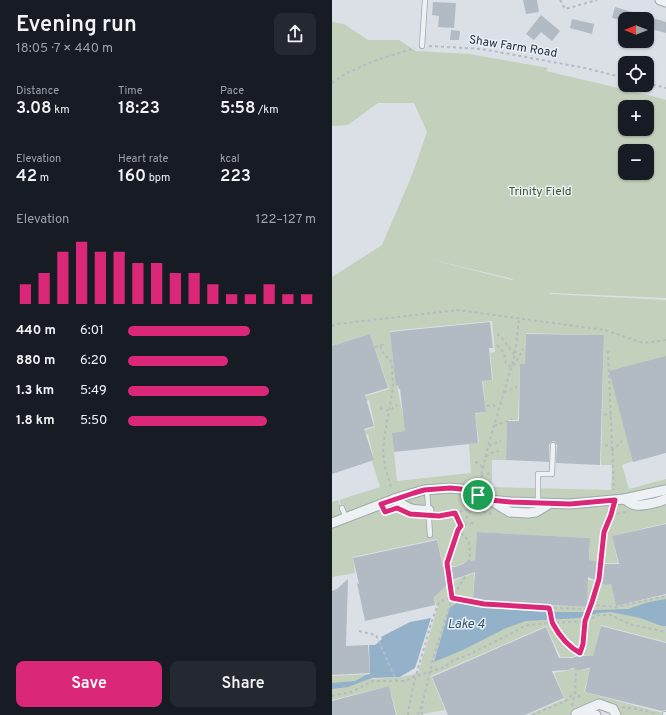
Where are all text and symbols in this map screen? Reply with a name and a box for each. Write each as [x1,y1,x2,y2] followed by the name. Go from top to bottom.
[16,12,137,39] text: Evening run
[618,12,654,48] north arrow
[618,12,654,180] map controls
[274,13,316,55] button: share
[468,32,558,62] street label: Shaw Farm Road
[16,41,113,57] text: 18:05 · 7 × 440 m
[618,56,654,92] button: locate
[16,84,59,98] text: Distance
[118,84,143,98] text: Time
[220,84,244,98] text: Pace
[16,98,52,120] text: 3.08
[118,98,160,120] text: 18:23
[220,98,256,120] text: 5:58
[618,100,654,136] button: +
[52,103,69,117] text: km
[256,103,279,117] text: /km
[618,144,654,180] button: −
[16,152,61,166] text: Elevation
[118,152,168,166] text: Heart rate
[220,152,240,166] text: kcal
[16,166,37,188] text: 42
[118,166,146,188] text: 160
[220,166,251,188] text: 223
[37,171,49,185] text: m
[146,171,170,185] text: bpm
[508,184,572,200] park label: Trinity Field
[16,212,69,228] text: Elevation
[256,212,316,228] text: 122–127 m
[16,323,56,339] text: 440 m
[80,323,104,339] text: 6:01
[16,353,55,369] text: 880 m
[80,353,107,369] text: 6:20
[16,383,54,399] text: 1.3 km
[80,383,107,399] text: 5:49
[16,413,55,429] text: 1.8 km
[80,413,107,429] text: 5:50
[461,478,495,512] pin
[467,484,489,506] icon: arrive
[448,617,485,633] water label: Lake 4
[16,661,162,707] button: Save
[170,661,316,707] button: Share

